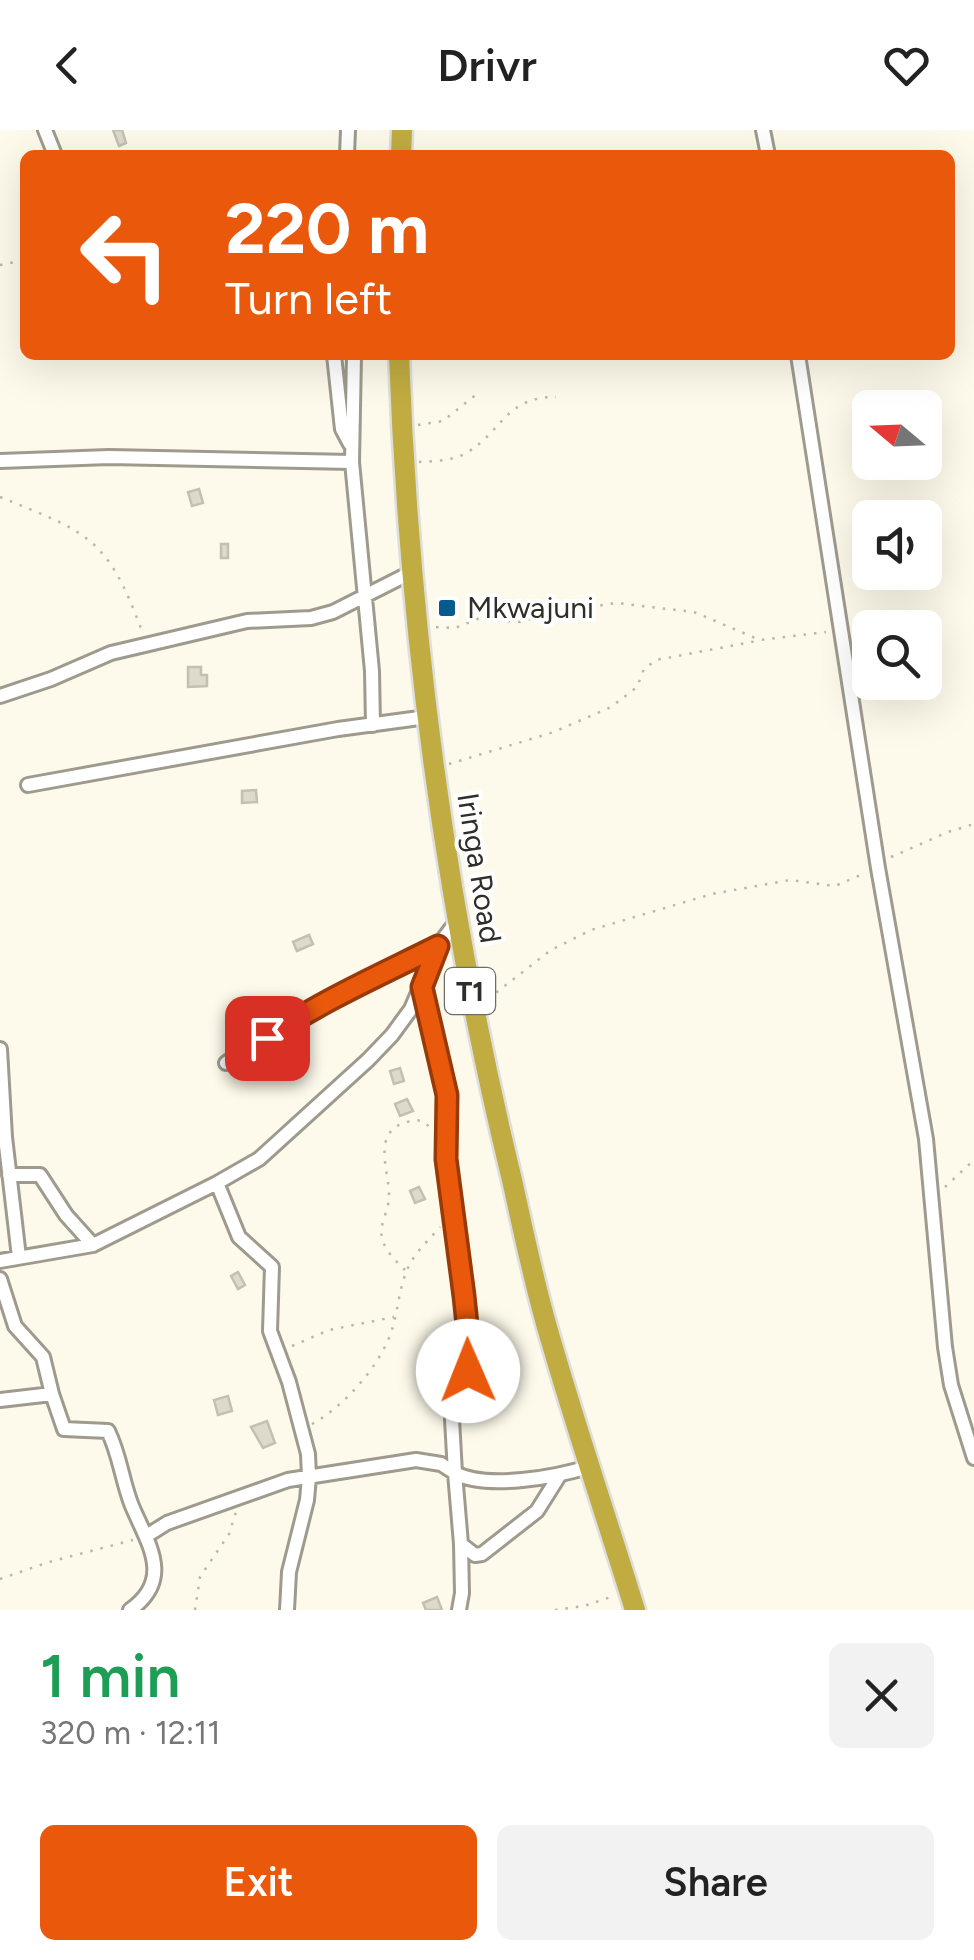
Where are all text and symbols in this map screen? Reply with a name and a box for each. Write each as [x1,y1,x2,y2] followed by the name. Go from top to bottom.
[40,38,95,93] icon: back
[437,38,537,92] text: Drivr
[879,38,934,93] icon: heart
[225,186,429,271] text: 220 m
[60,190,190,320] icon: left
[225,271,392,325] text: Turn left
[852,390,942,480] north arrow
[852,390,942,700] map controls
[852,500,942,590] button: sound
[467,589,594,626] place label: Mkwajuni
[436,597,458,619] marker: Mkwajuni
[852,610,942,700] button: search
[449,790,510,946] street label: Iringa Road
[445,968,495,1014] road number: T1
[225,996,310,1081] pin
[240,1011,295,1066] icon: arrive
[416,1319,520,1423] position arrow
[40,1640,180,1712] text: 1 min
[829,1643,934,1748] button: close
[40,1714,221,1752] text: 320 m · 12:11
[40,1825,477,1940] button: Exit
[497,1825,934,1940] button: Share

